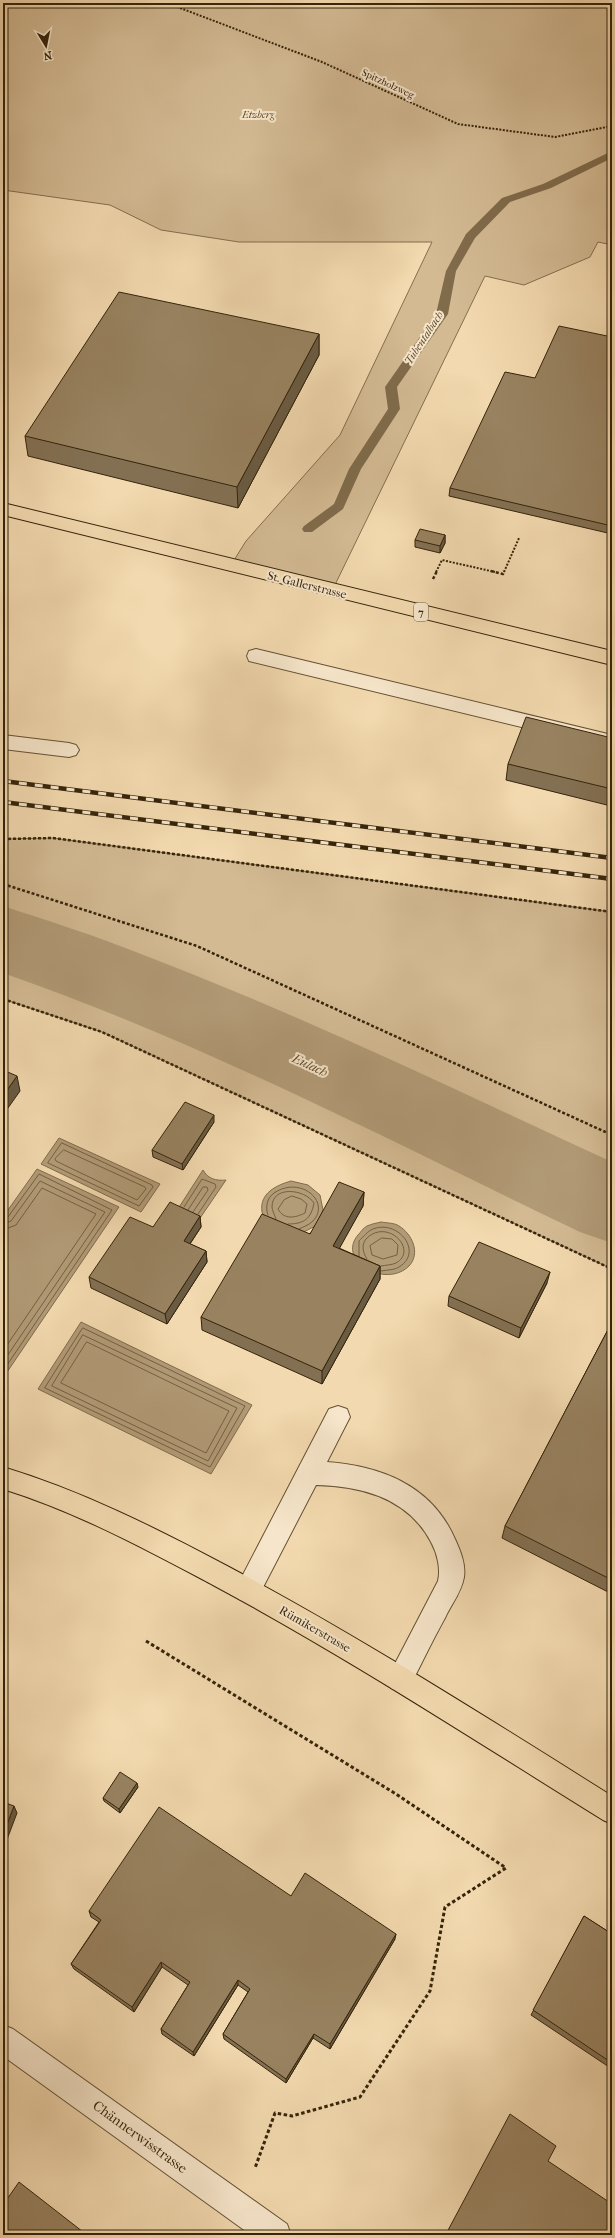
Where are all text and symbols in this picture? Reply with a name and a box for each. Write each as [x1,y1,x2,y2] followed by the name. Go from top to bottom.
[26,26,66,66] north arrow
[42,48,53,63] text: N
[360,67,417,102] street label: Spitzholzweg
[241,109,275,121] park label: Etzberg
[402,309,446,367] water label: Tubentalbach
[266,568,348,602] street label: St. Gallerstrasse
[414,603,428,621] road number: 7
[289,1050,330,1080] water label: Eulach
[277,1603,353,1655] street label: Rümikerstrasse
[89,2097,191,2177] street label: Chännerwisstrasse

